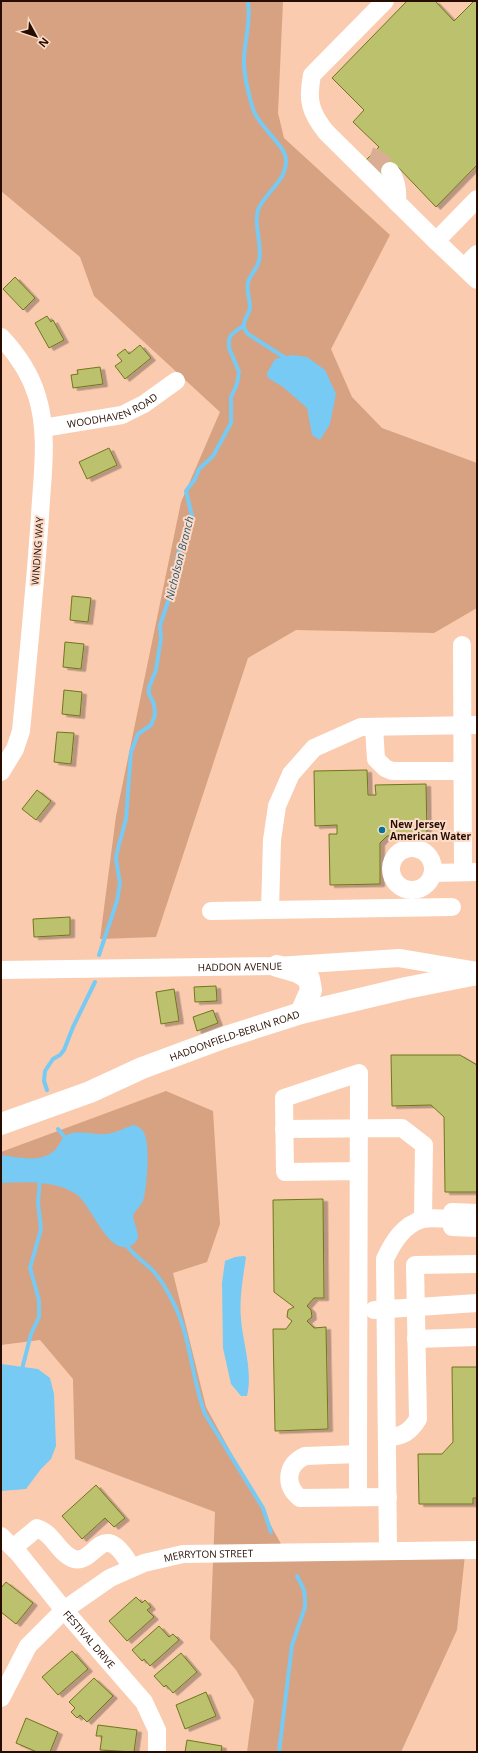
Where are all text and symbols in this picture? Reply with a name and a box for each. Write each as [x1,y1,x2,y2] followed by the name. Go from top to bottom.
[16,16,56,56] north arrow
[35,34,53,51] text: N
[66,390,160,431] street label: WOODHAVEN ROAD
[161,515,197,601] water label: Nicholson Branch
[28,516,46,585] street label: WINDING WAY
[390,817,472,843] place label: New Jersey American Water
[377,825,387,835] marker: New Jersey American Water
[198,959,283,974] street label: HADDON AVENUE
[168,1007,301,1064] street label: HADDONFIELD-BERLIN ROAD
[162,1546,254,1565] street label: MERRYTON STREET
[60,1607,118,1671] street label: FESTIVAL DRIVE

